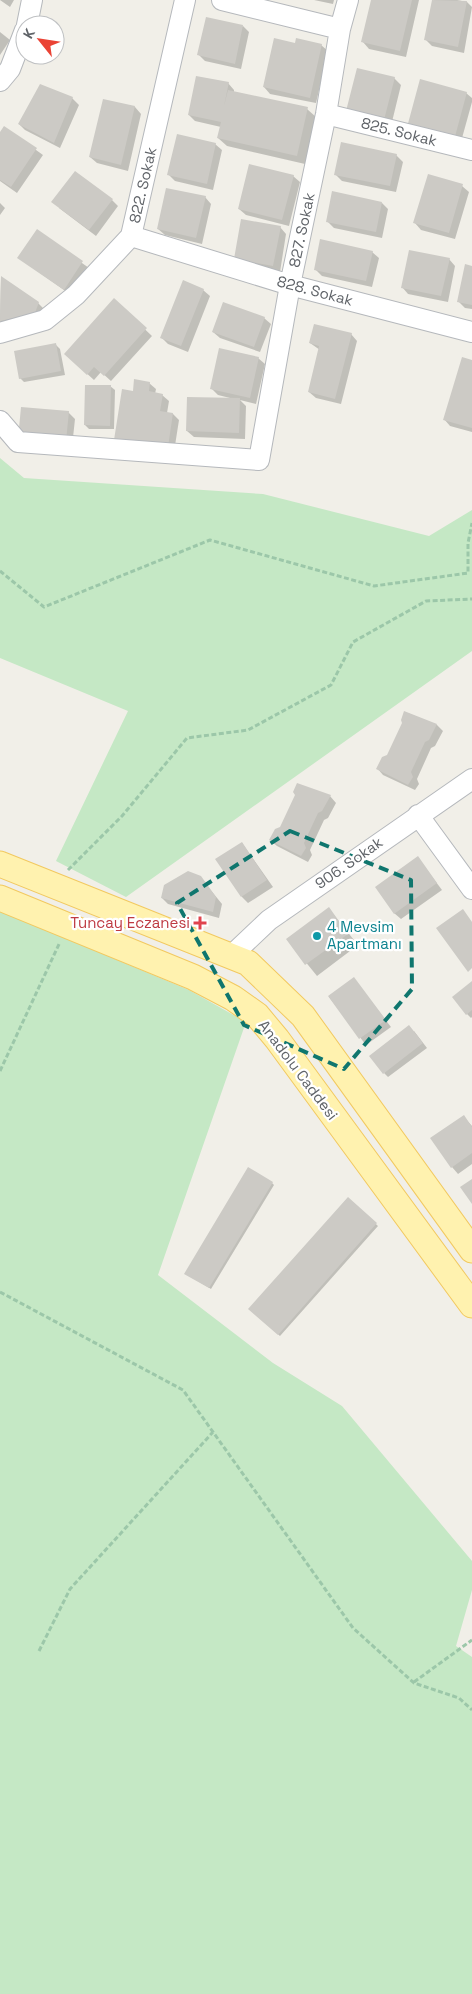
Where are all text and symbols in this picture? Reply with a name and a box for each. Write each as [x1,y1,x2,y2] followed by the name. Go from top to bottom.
[15,15,65,65] north arrow
[19,25,39,42] text: K
[359,113,439,150] street label: 825. Sokak
[125,145,161,225] street label: 822. Sokak
[284,191,319,269] street label: 827. Sokak
[275,271,355,310] street label: 828. Sokak
[311,832,386,893] street label: 906. Sokak
[70,913,190,932] place label: Tuncay Eczanesi
[194,917,206,929] marker: Tuncay Eczanesi
[327,917,402,953] place label: 4 Mevsim Apartmanı
[311,930,323,942] marker: 4 Mevsim Apartmanı
[255,1016,342,1124] street label: Anadolu Caddesi

